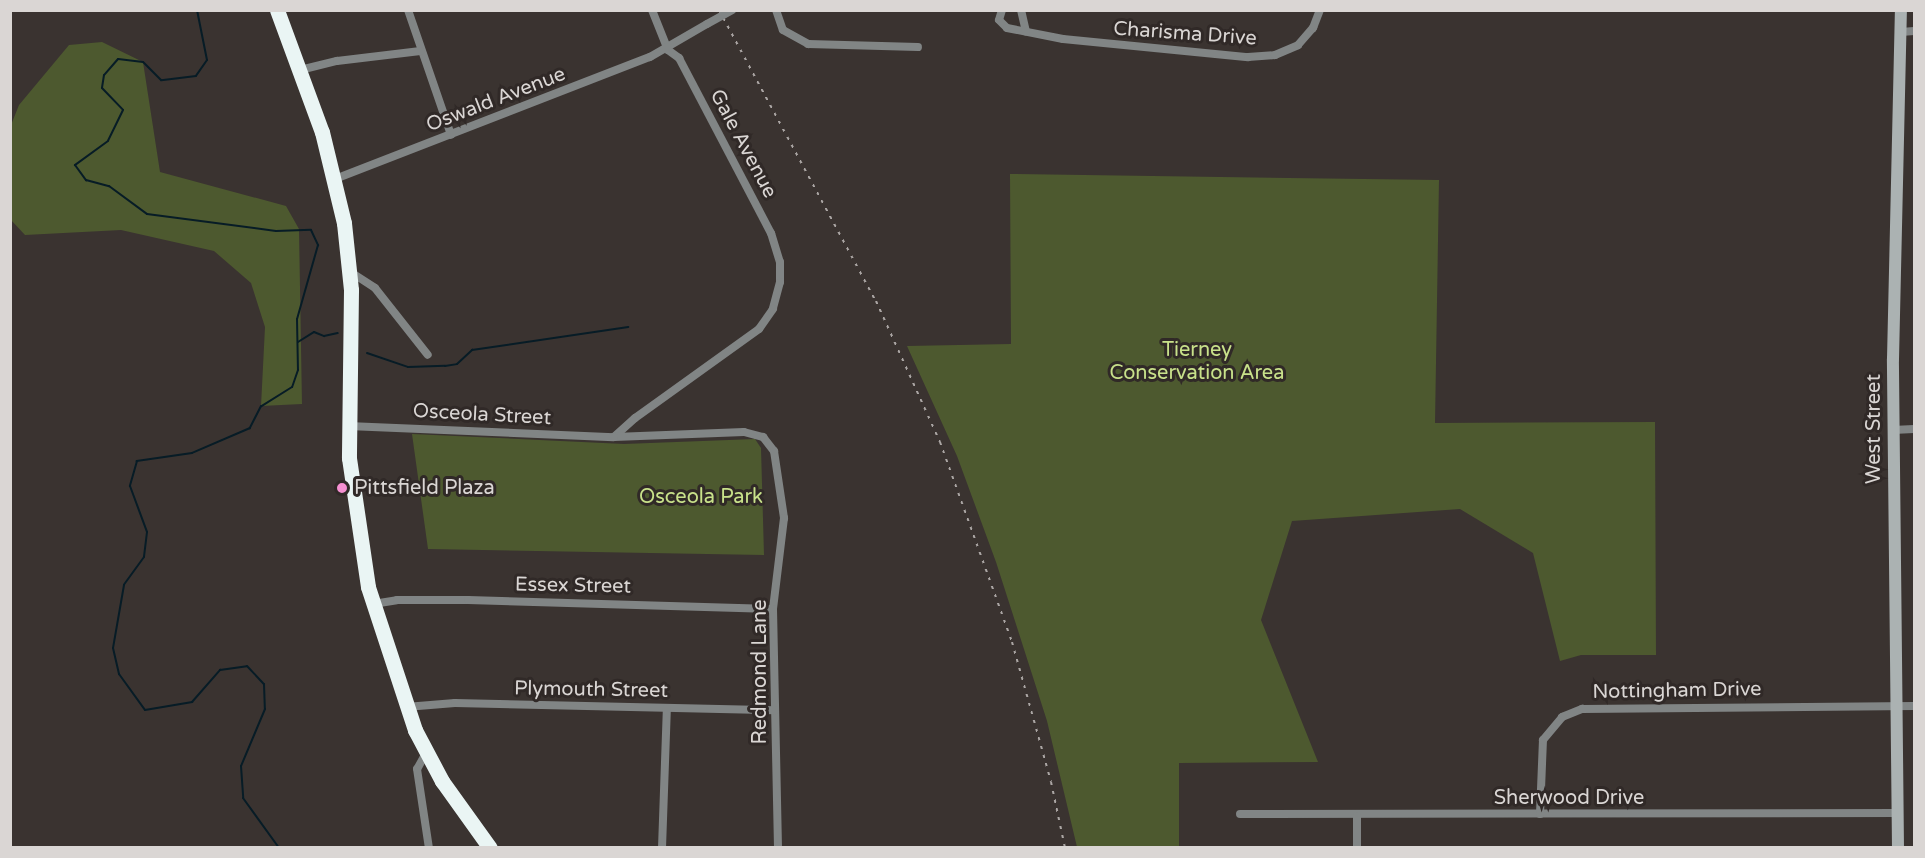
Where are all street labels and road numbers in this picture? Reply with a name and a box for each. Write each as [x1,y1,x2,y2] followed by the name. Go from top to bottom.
[1113,17,1257,51] street label: Charisma Drive
[423,62,569,138] street label: Oswald Avenue
[704,86,782,202] street label: Gale Avenue
[1862,374,1886,484] street label: West Street
[412,399,552,431] street label: Osceola Street
[515,573,631,599] street label: Essex Street
[748,600,772,744] street label: Redmond Lane
[514,677,668,703] street label: Plymouth Street
[1592,678,1762,704] street label: Nottingham Drive
[1494,786,1644,810] street label: Sherwood Drive

